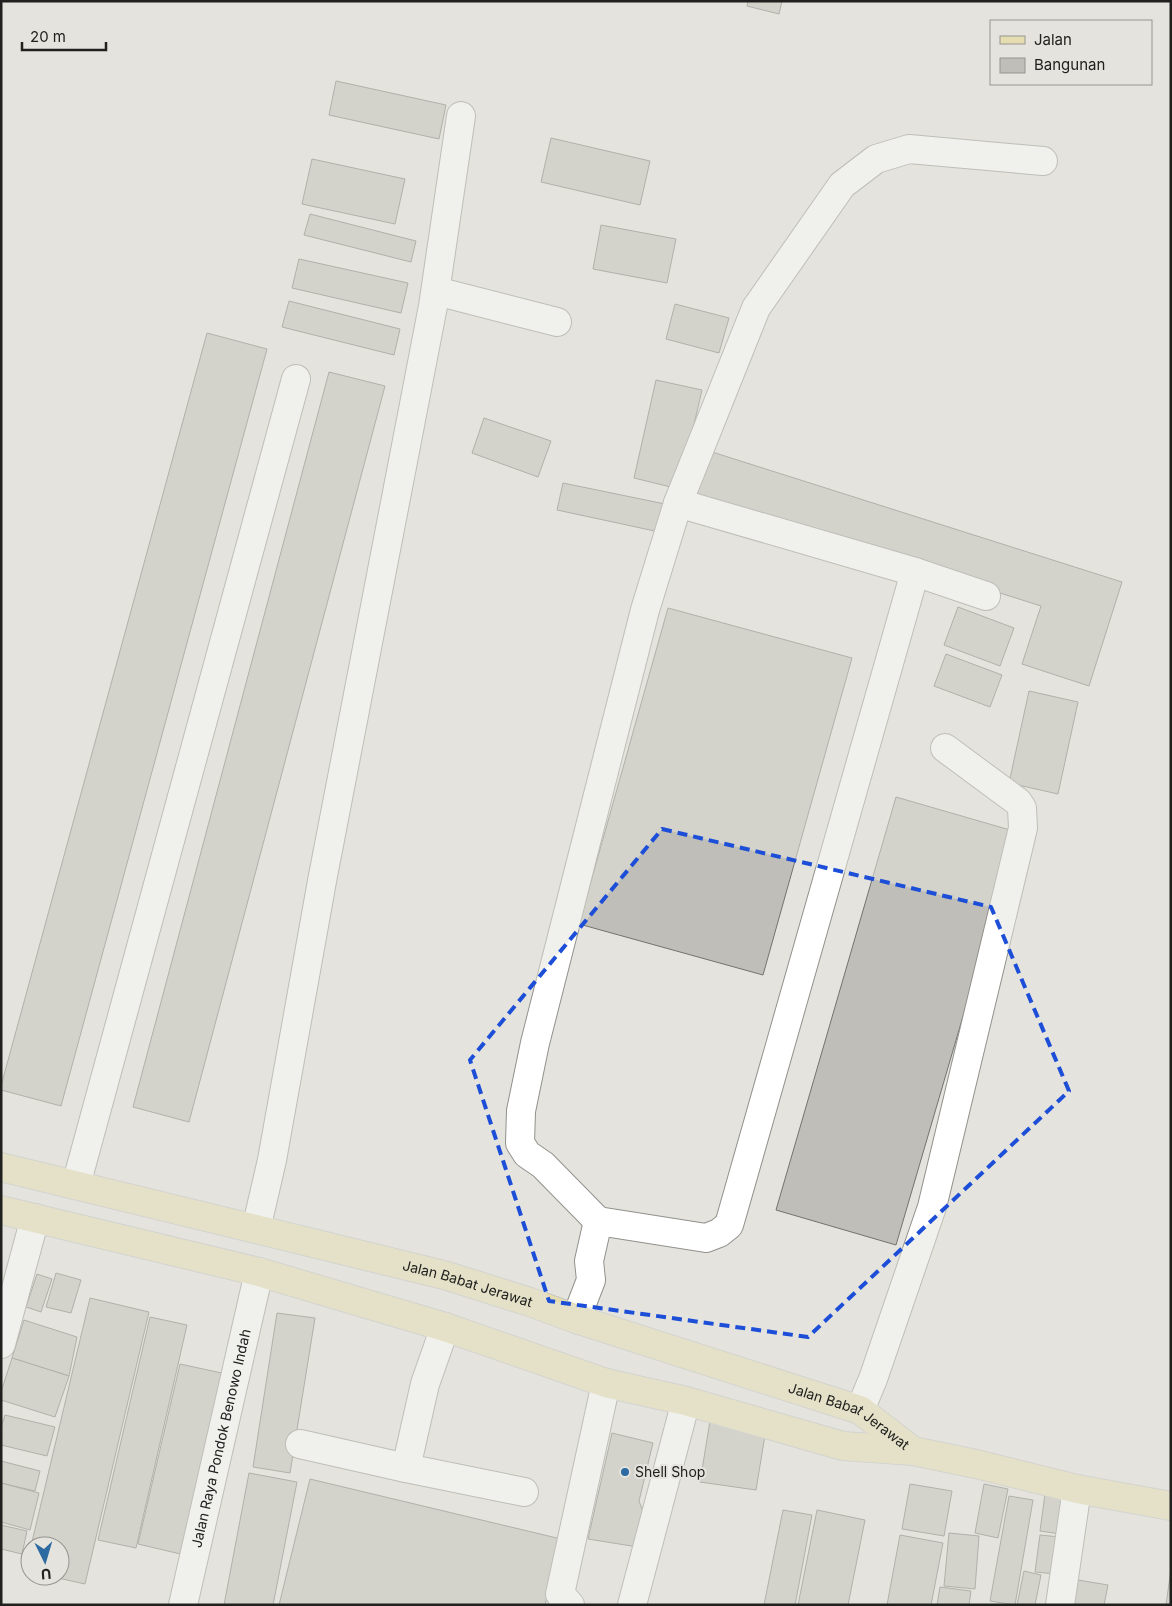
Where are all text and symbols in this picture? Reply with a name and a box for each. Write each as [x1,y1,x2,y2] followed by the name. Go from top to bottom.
[22,20,106,52] scale bar
[990,20,1152,85] legend
[30,27,66,46] text: 20 m
[1034,30,1072,49] text: Jalan
[1034,55,1105,74] text: Bangunan
[401,1256,535,1310] street label: Jalan Babat Jerawat
[187,1327,254,1549] street label: Jalan Raya Pondok Benowo Indah
[786,1379,913,1453] street label: Jalan Babat Jerawat
[635,1463,705,1480] place label: Shell Shop
[619,1466,631,1478] marker: Shell Shop
[20,1536,70,1586] north arrow
[40,1566,52,1583] text: U

